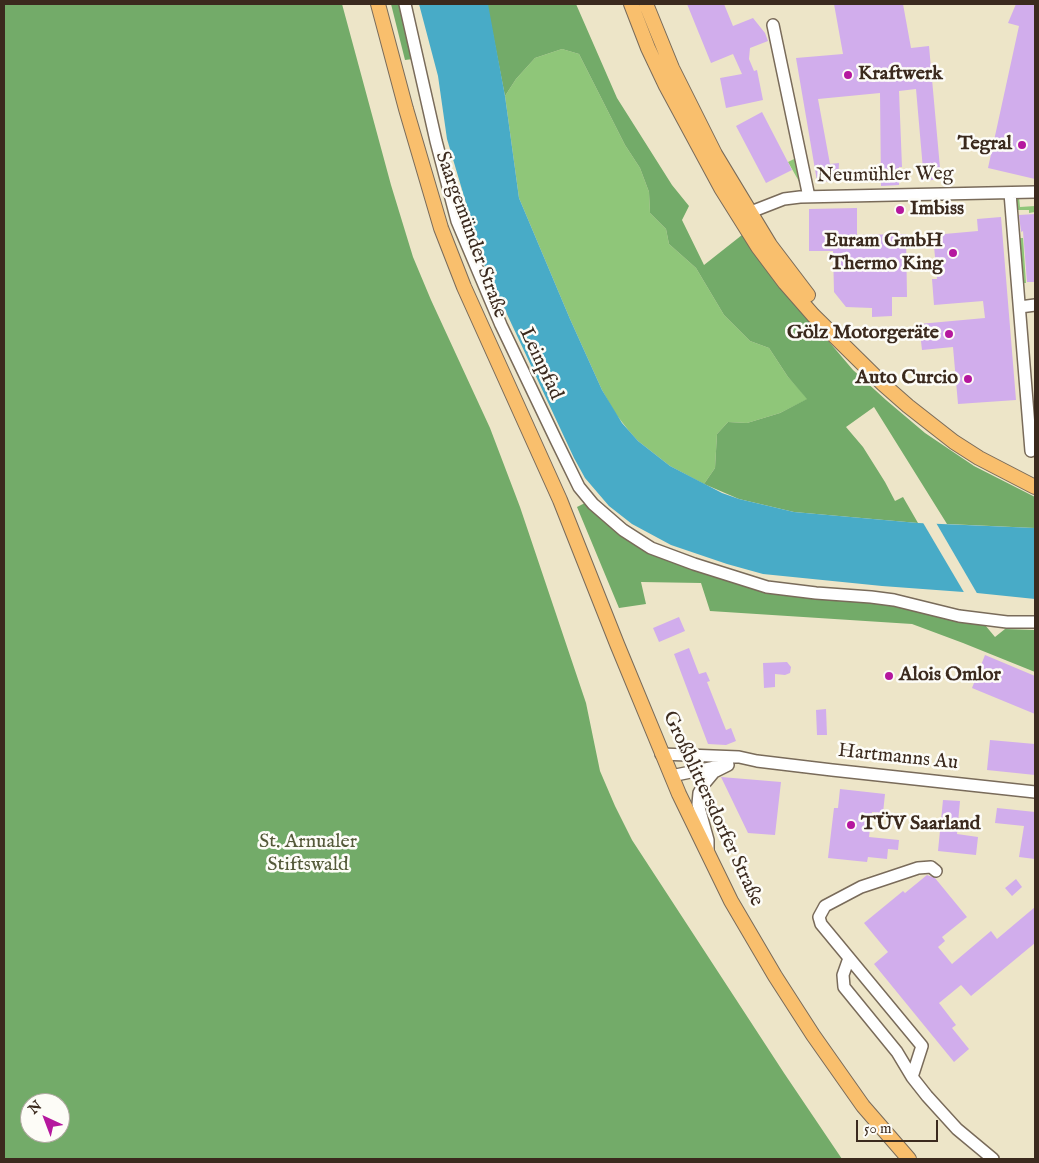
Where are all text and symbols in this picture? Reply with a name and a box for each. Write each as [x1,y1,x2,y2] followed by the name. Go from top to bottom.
[858,63,943,87] place label: Kraftwerk
[842,69,854,81] marker: Kraftwerk
[958,133,1012,157] place label: Tegral
[1016,139,1028,151] marker: Tegral
[429,148,511,322] street label: Saargemünder Straße
[816,163,954,189] street label: Neumühler Weg
[910,198,964,222] place label: Imbiss
[894,204,906,216] marker: Imbiss
[824,230,943,277] place label: Euram GmbH Thermo King
[947,247,959,259] marker: Euram GmbH Thermo King
[787,322,939,346] place label: Gölz Motorgeräte
[513,324,567,404] street label: Leinpfad
[943,328,955,340] marker: Gölz Motorgeräte
[856,367,958,391] place label: Auto Curcio
[962,373,974,385] marker: Auto Curcio
[899,664,1001,688] place label: Alois Omlor
[883,670,895,682] marker: Alois Omlor
[656,708,768,910] street label: Großblittersdorfer Straße
[837,740,959,776] street label: Hartmanns Au
[861,813,980,837] place label: TÜV Saarland
[845,819,857,831] marker: TÜV Saarland
[259,831,357,878] park label: St. Arnualer Stiftswald
[20,1093,70,1143] north arrow
[25,1097,46,1118] text: N
[859,1110,942,1142] scale bar
[864,1119,892,1138] text: 50 m

